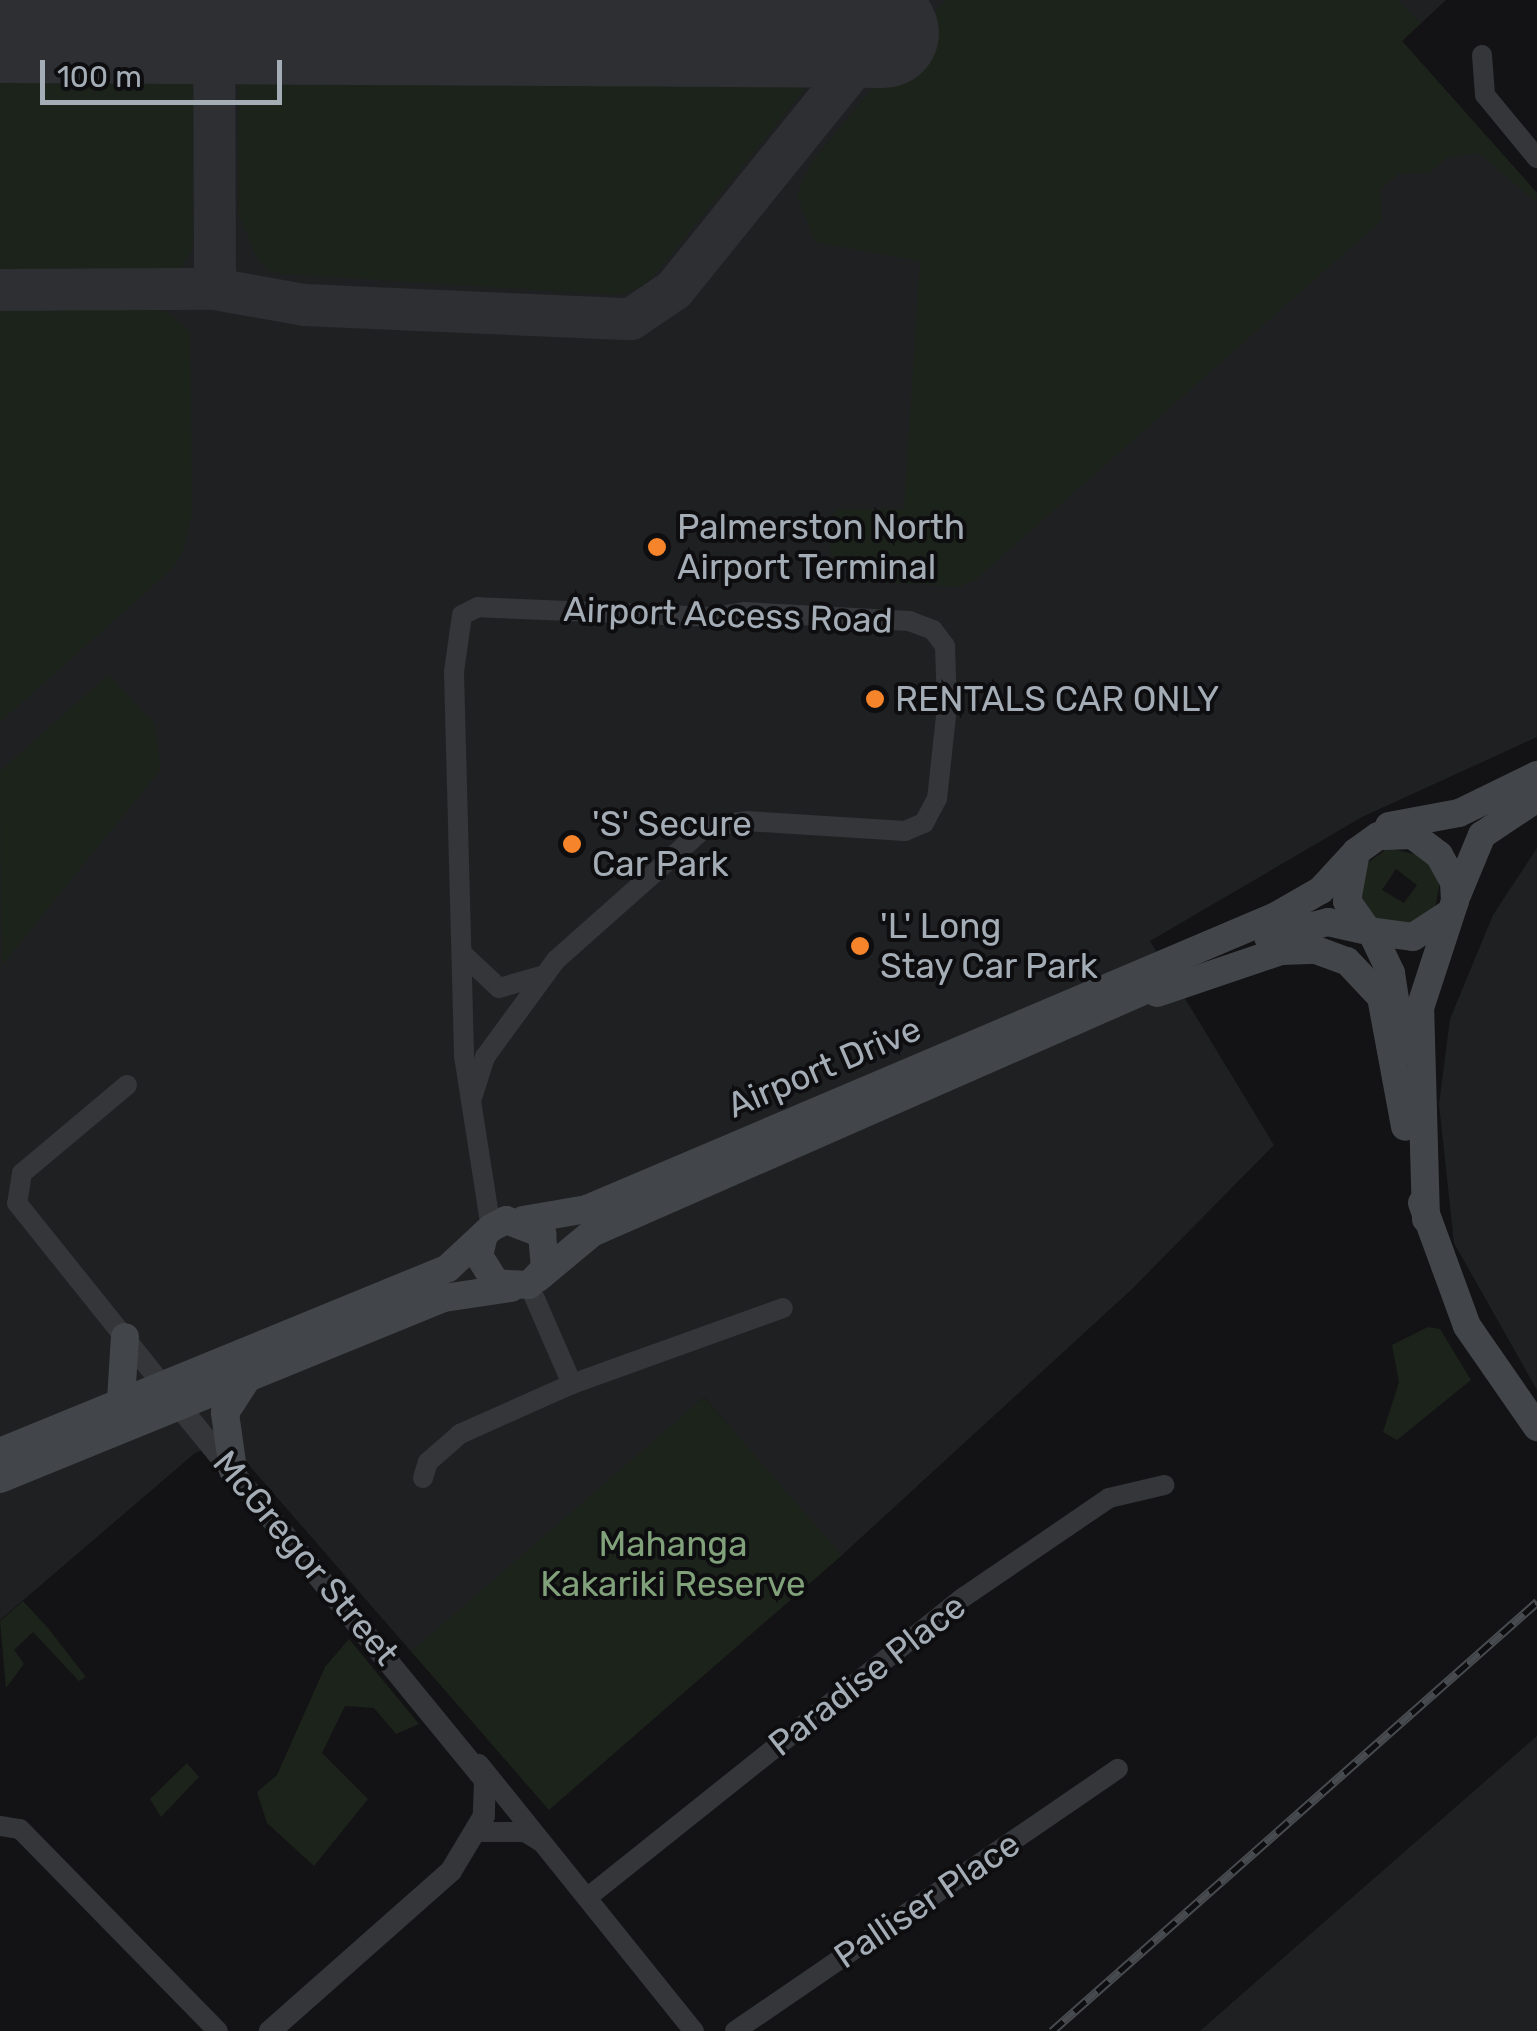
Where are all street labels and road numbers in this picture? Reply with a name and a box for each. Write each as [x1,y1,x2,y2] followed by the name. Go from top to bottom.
[562,588,894,642] street label: Airport Access Road
[721,1007,927,1127] street label: Airport Drive
[204,1442,408,1674] street label: McGregor Street
[760,1585,974,1765] street label: Paradise Place
[826,1822,1028,1978] street label: Palliser Place

